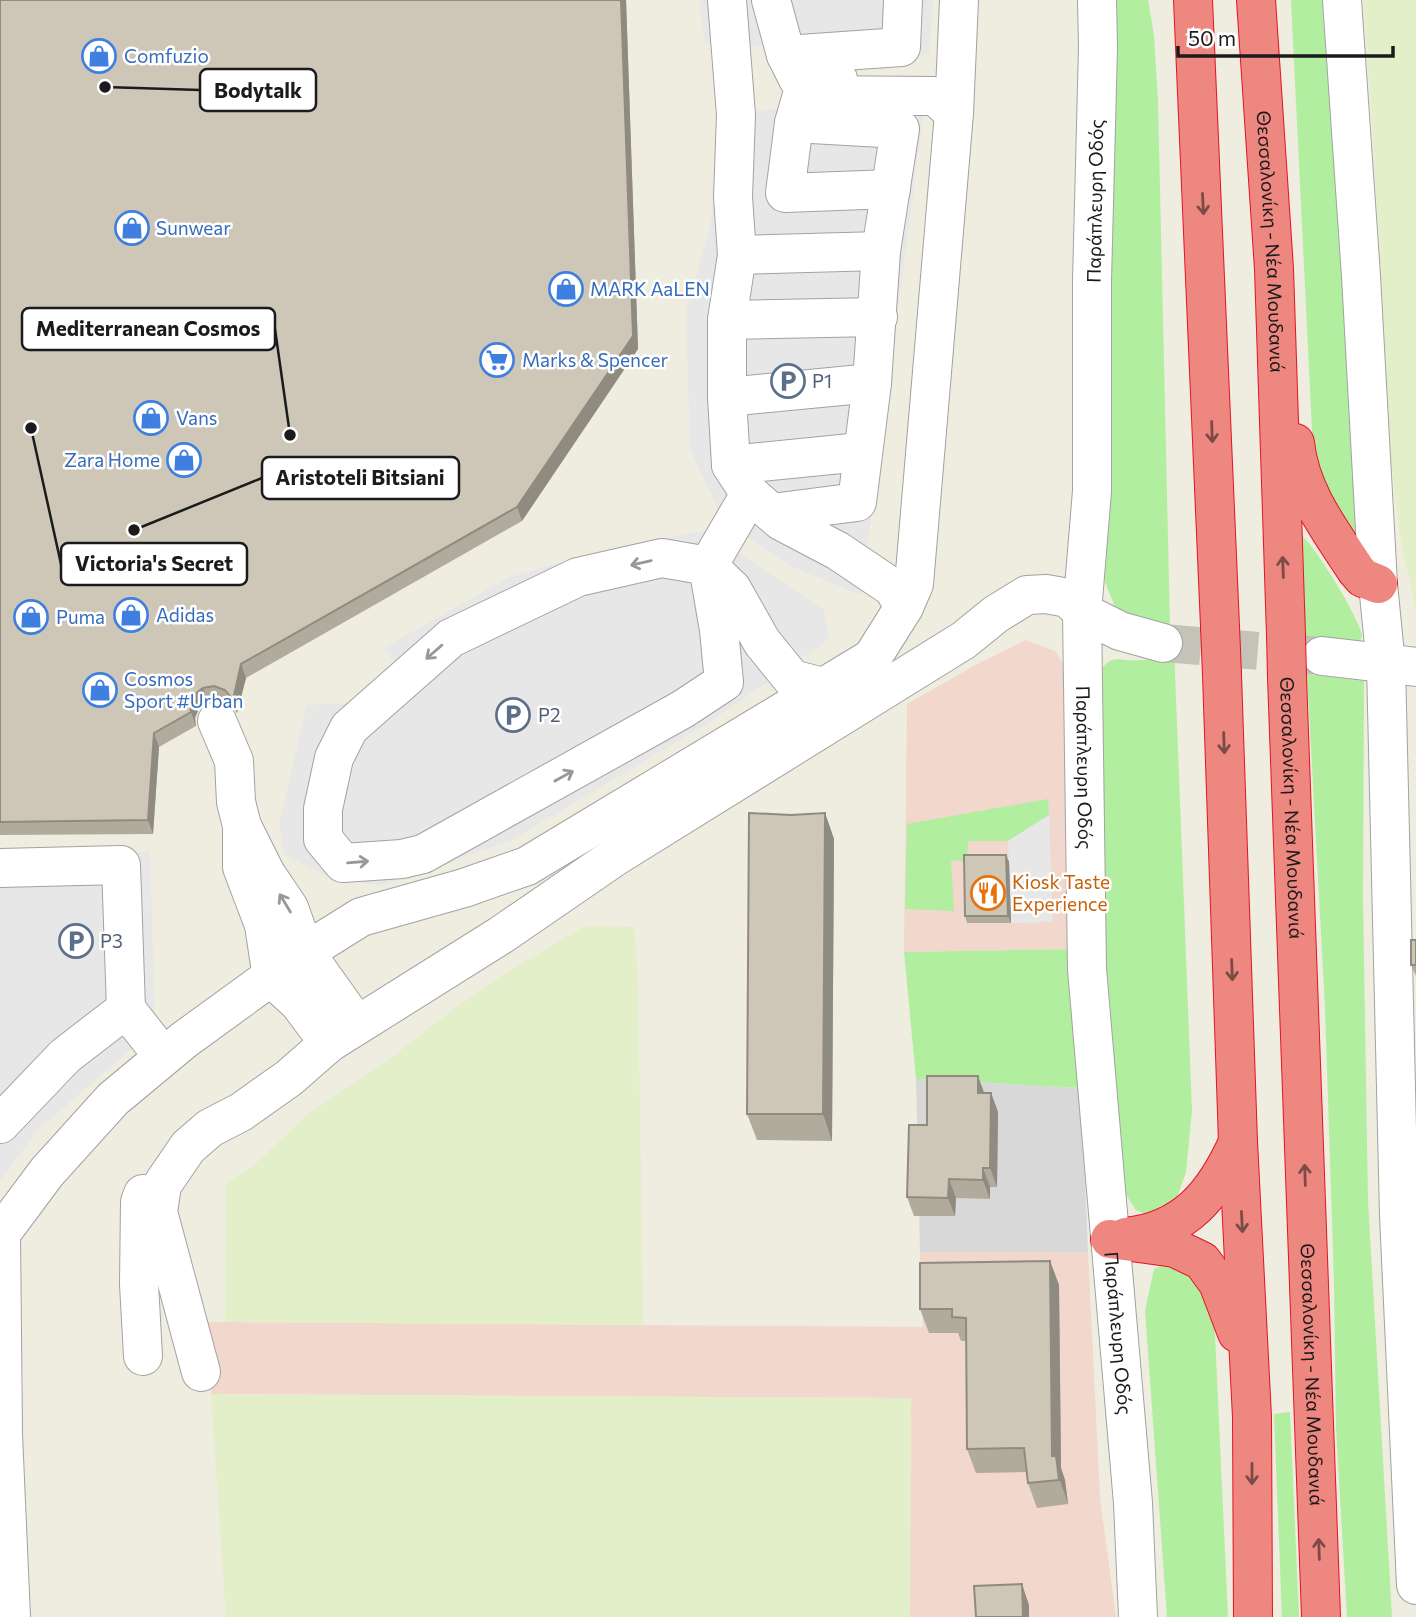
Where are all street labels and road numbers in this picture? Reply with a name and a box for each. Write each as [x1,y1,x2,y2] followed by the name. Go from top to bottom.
[1252,110,1289,373] street label: Θεσσαλονίκη - Νέα Μουδανιά
[1082,119,1107,283] street label: Παράπλευρη Οδός
[1276,676,1308,940] street label: Θεσσαλονίκη - Νέα Μουδανιά
[1072,685,1097,850] street label: Παράπλευρη Οδός
[1296,1243,1329,1506] street label: Θεσσαλονίκη - Νέα Μουδανιά
[1100,1251,1137,1416] street label: Παράπλευρη Οδός

